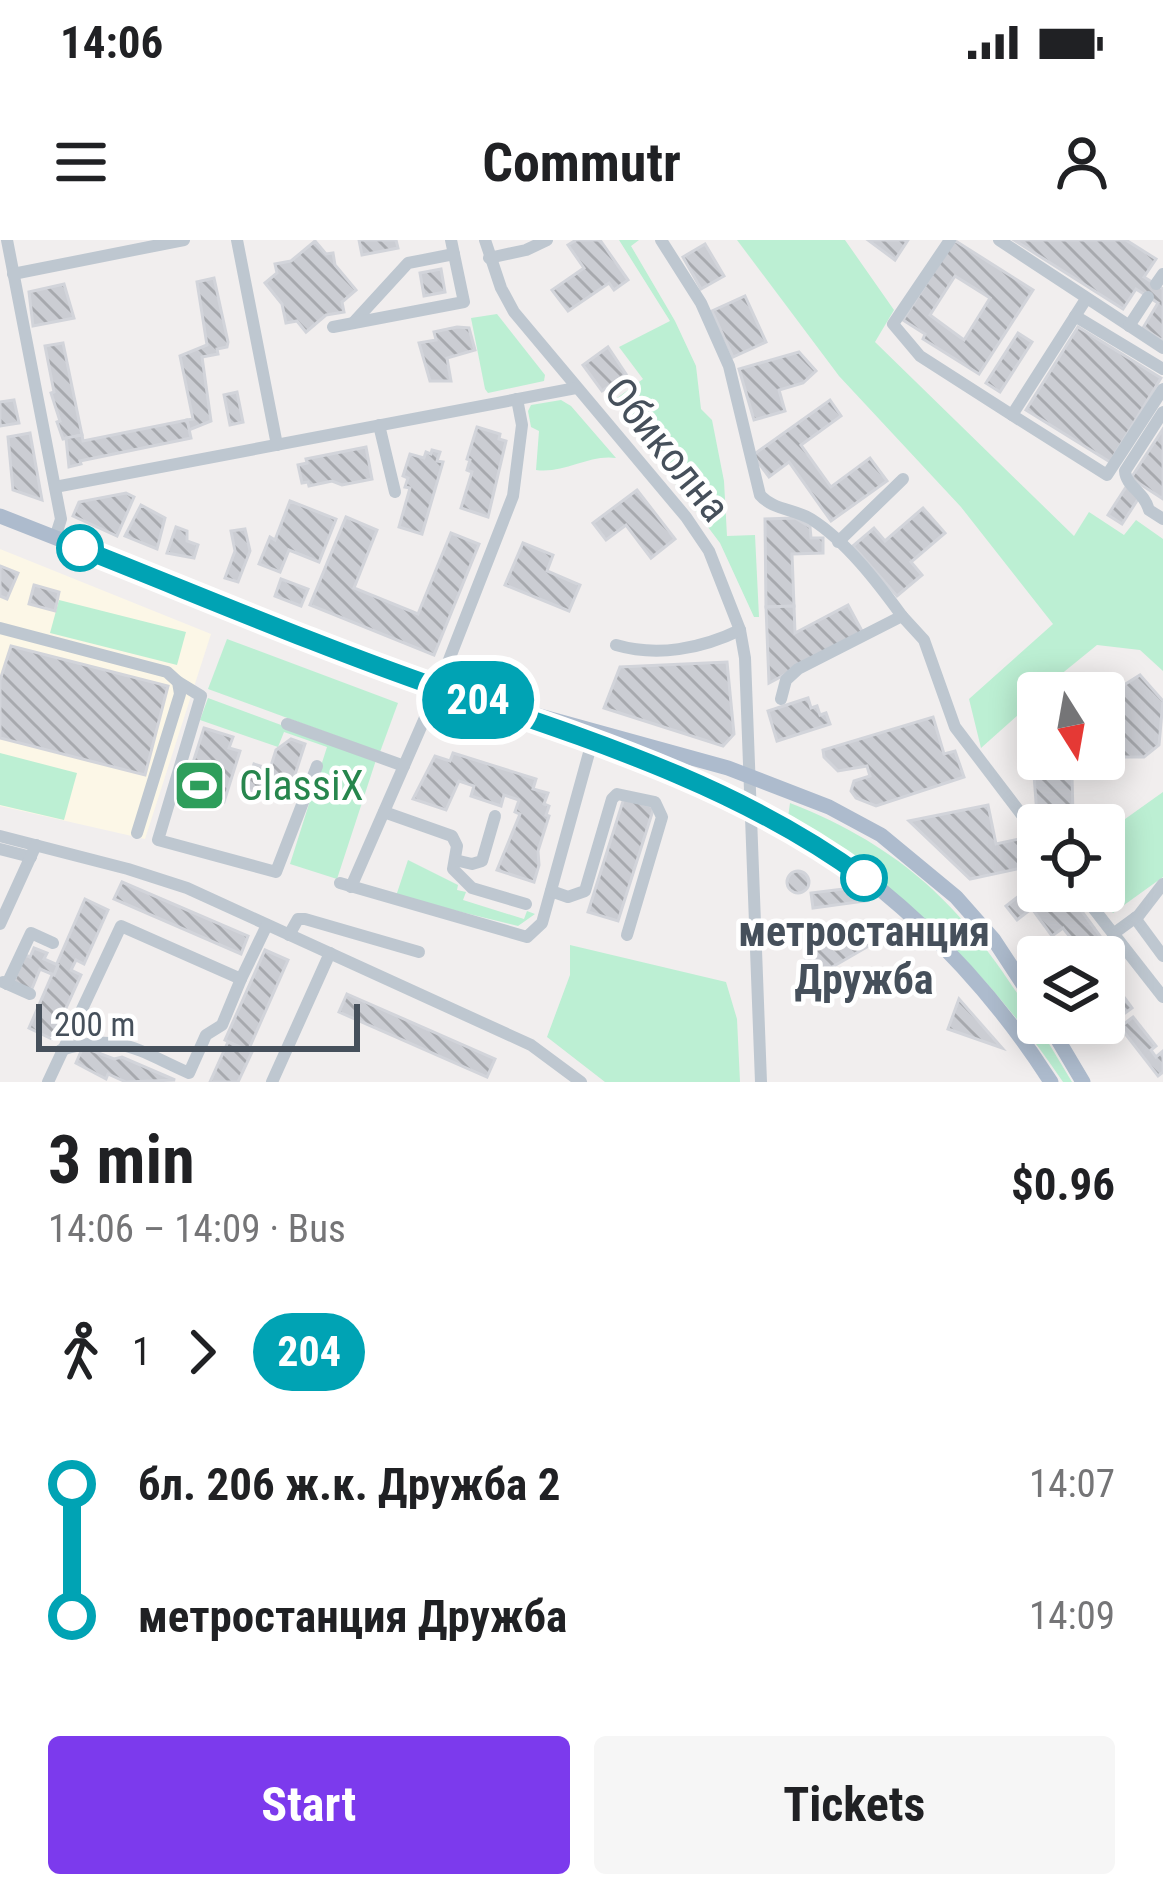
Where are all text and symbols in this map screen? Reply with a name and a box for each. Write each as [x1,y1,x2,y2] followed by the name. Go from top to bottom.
[60,16,163,69] text: 14:06
[48,129,114,195] icon: menu
[1049,129,1115,195] icon: person
[482,131,681,194] text: Commutr
[595,368,740,531] street label: Обиколна
[58,526,102,570] unlabelled marker
[409,661,547,739] line badge: 204
[1017,672,1125,780] north arrow
[1017,672,1125,1044] map controls
[446,675,510,724] text: 204
[172,757,228,813] sports icon: ClassiX
[239,761,364,810] place label: ClassiX
[1017,804,1125,912] button: locate
[842,856,886,900] marker: метростанция Дружба
[738,907,990,1004] place label: метростанция Дружба
[1017,936,1125,1044] button: layers
[36,998,360,1051] scale bar
[54,1005,135,1044] text: 200 m
[48,1122,195,1199] text: 3 min
[1011,1158,1115,1211] text: $0.96
[48,1206,346,1252] text: 14:06 – 14:09 · Bus
[48,1319,114,1385] icon: walk
[169,1319,235,1385] icon: forward
[277,1327,341,1376] text: 204
[132,1329,151,1375] text: 1
[138,1458,560,1511] text: бл. 206 ж.к. Дружба 2
[1029,1461,1115,1507] text: 14:07
[138,1590,567,1643] text: метростанция Дружба
[1029,1593,1115,1639] text: 14:09
[48,1736,570,1874] button: Start
[594,1736,1115,1874] button: Tickets

